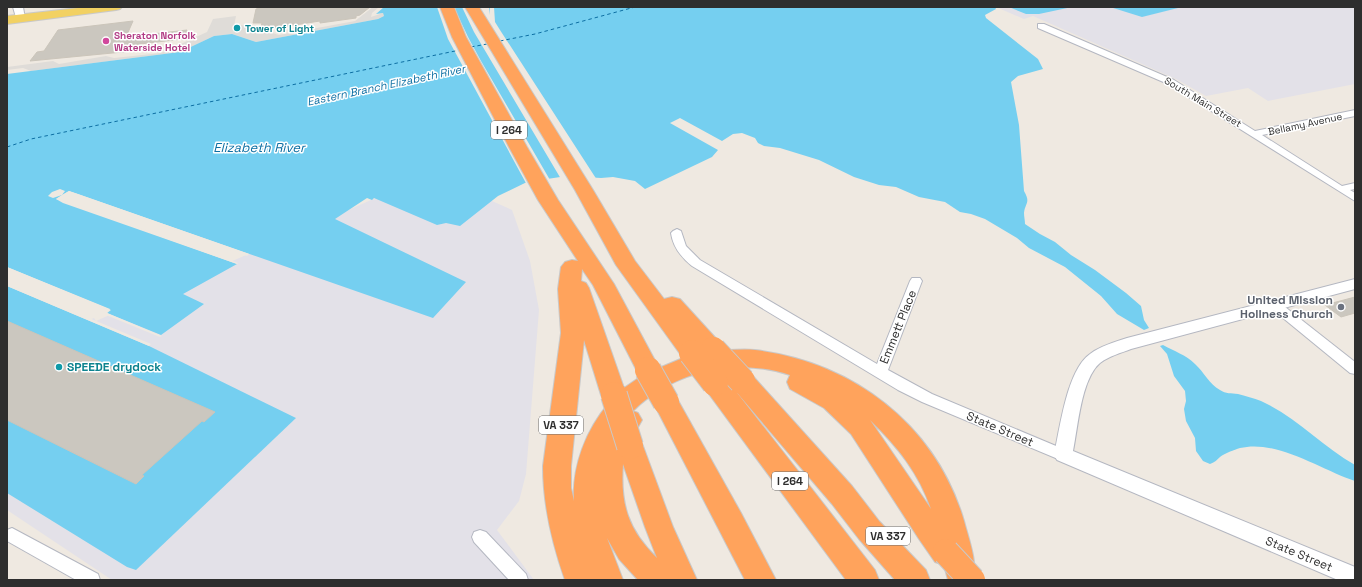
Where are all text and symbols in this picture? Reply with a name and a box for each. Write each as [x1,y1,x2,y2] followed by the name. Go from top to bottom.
[245,22,314,35] place label: Tower of Light
[232,23,242,33] marker: Tower of Light
[114,29,196,54] place label: Sheraton Norfolk Waterside Hotel
[101,36,111,46] marker: Sheraton Norfolk Waterside Hotel
[306,61,468,109] water label: Eastern Branch Elizabeth River
[1162,74,1244,130] street label: South Main Street
[1267,110,1343,138] street label: Bellamy Avenue
[491,121,527,139] road number: I 264
[213,139,307,156] water label: Elizabeth River
[876,288,920,366] street label: Emmett Place
[1240,292,1333,322] place label: United Mission Holiness Church
[1336,302,1346,312] marker: United Mission Holiness Church
[67,359,161,375] place label: SPEEDE drydock
[54,362,64,372] marker: SPEEDE drydock
[964,408,1036,450] street label: State Street
[539,416,583,434] road number: VA 337
[772,472,808,490] road number: I 264
[866,527,910,545] road number: VA 337
[1263,533,1335,575] street label: State Street

